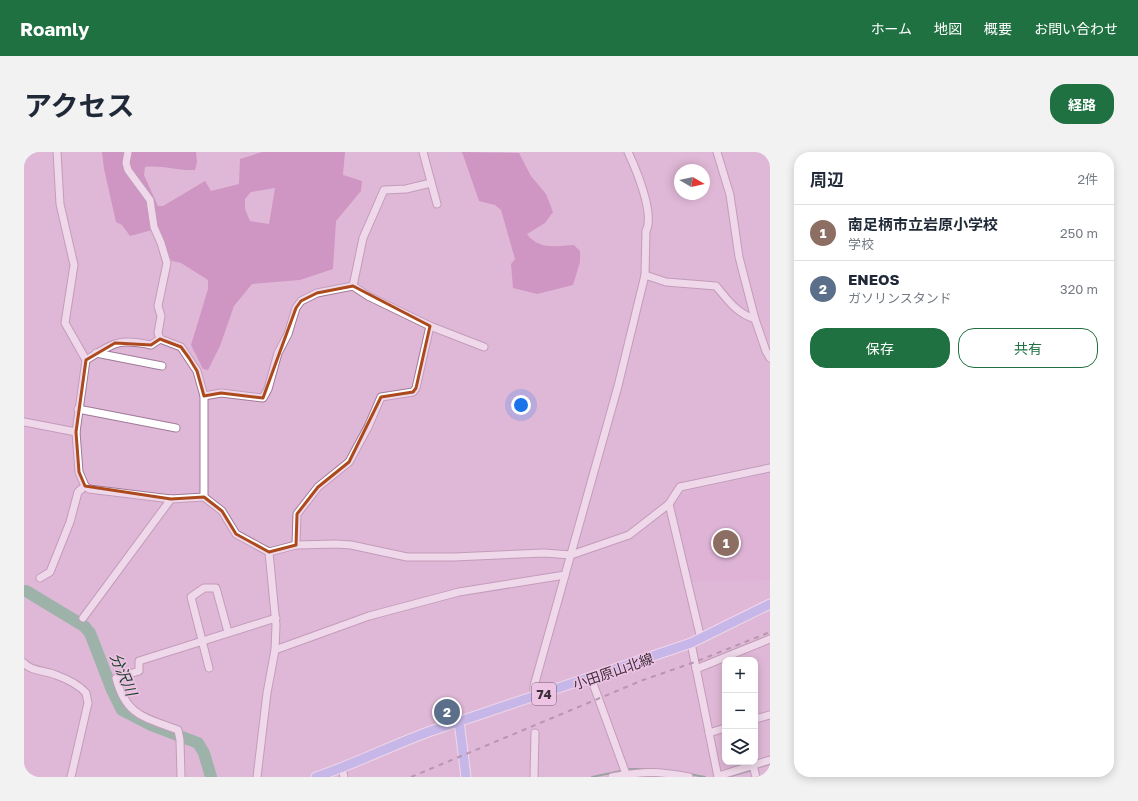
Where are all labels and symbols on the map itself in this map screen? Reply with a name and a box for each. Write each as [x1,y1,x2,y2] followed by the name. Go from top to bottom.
[674,164,710,200] north arrow
[511,395,531,415] your location
[713,528,739,558] pin: 1
[571,649,655,693] street label: 小田原山北線
[107,650,142,700] water label: 分沢川
[532,683,556,705] road number: 74
[434,697,460,727] pin: 2

